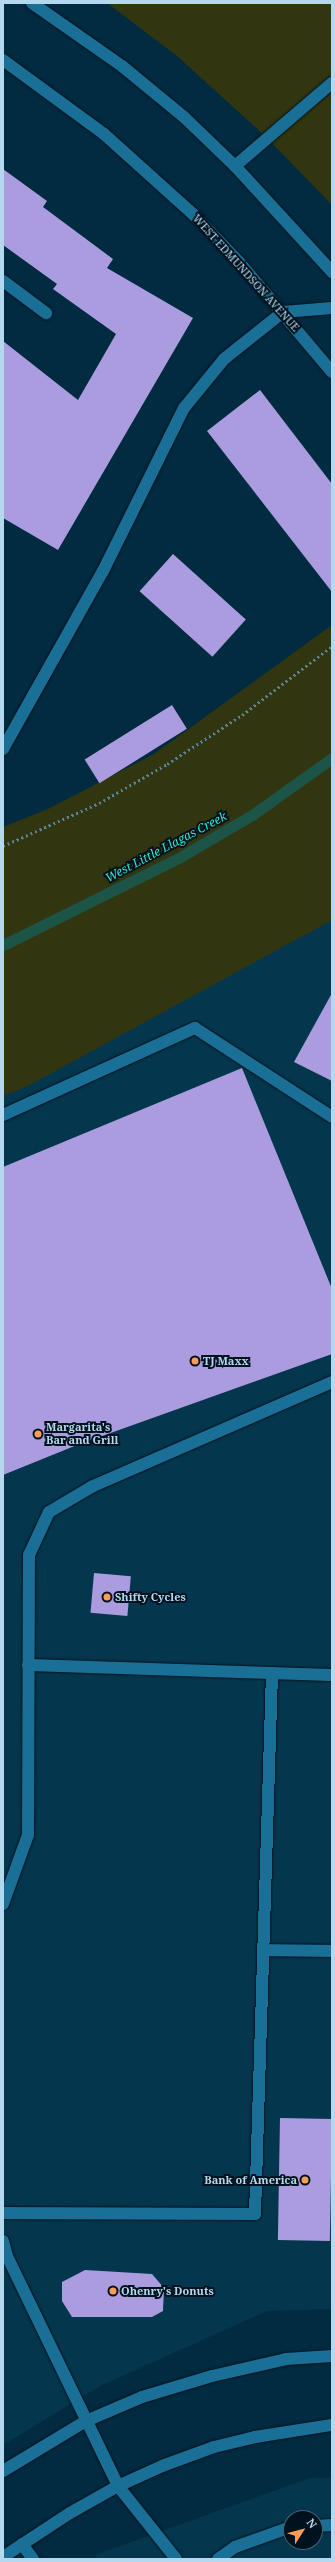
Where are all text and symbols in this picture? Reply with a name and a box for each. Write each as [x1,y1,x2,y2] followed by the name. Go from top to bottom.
[190,212,302,334] street label: WEST EDMUNDSON AVENUE
[103,809,229,885] water label: West Little Llagas Creek
[203,1354,249,1368] place label: TJ Maxx
[190,1356,200,1366] marker: TJ Maxx
[46,1421,118,1447] place label: Margarita's Bar and Grill
[33,1429,43,1439] marker: Margarita's Bar and Grill
[115,1590,186,1604] place label: Shifty Cycles
[102,1592,112,1602] marker: Shifty Cycles
[204,2173,297,2187] place label: Bank of America
[300,2175,310,2185] marker: Bank of America
[121,2284,214,2298] place label: Ohenry's Donuts
[108,2286,118,2296] marker: Ohenry's Donuts
[283,2510,323,2550] north arrow
[304,2515,321,2531] text: N

